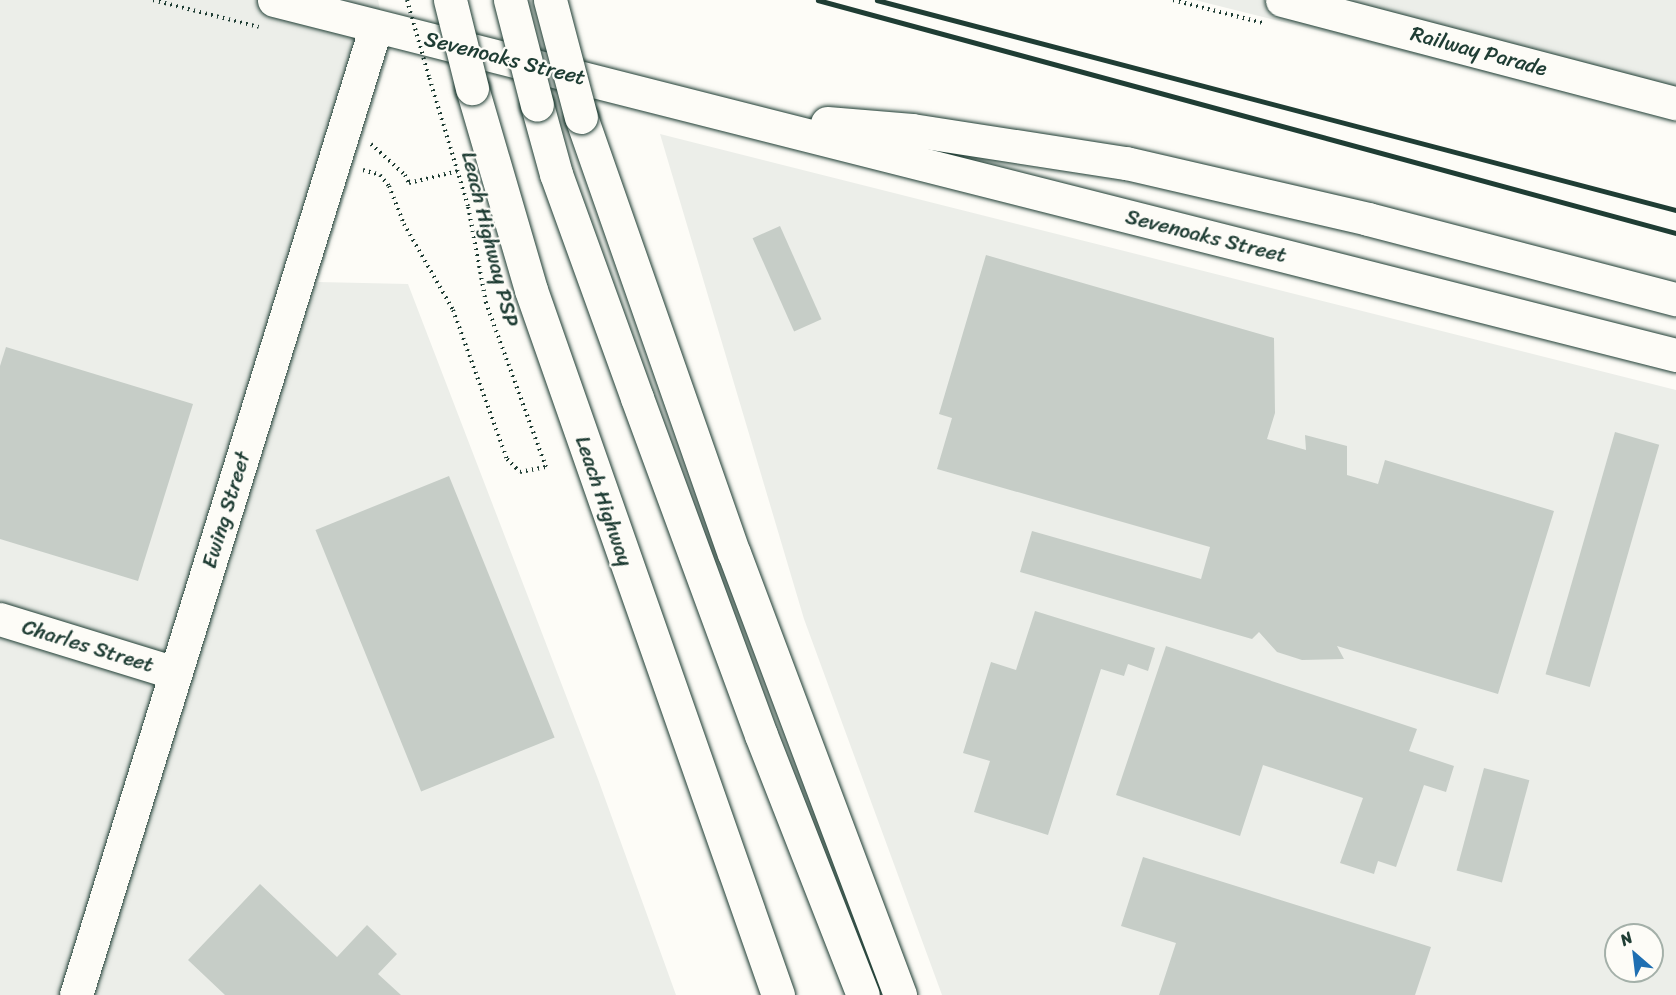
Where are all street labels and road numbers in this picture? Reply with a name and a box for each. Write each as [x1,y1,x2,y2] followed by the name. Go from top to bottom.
[1408,21,1550,81] street label: Railway Parade
[422,26,588,90] street label: Sevenoaks Street
[456,149,524,329] street label: Leach Highway PSP
[1123,204,1289,268] street label: Sevenoaks Street
[570,433,638,569] street label: Leach Highway
[196,449,256,571] street label: Ewing Street
[19,614,157,678] street label: Charles Street

